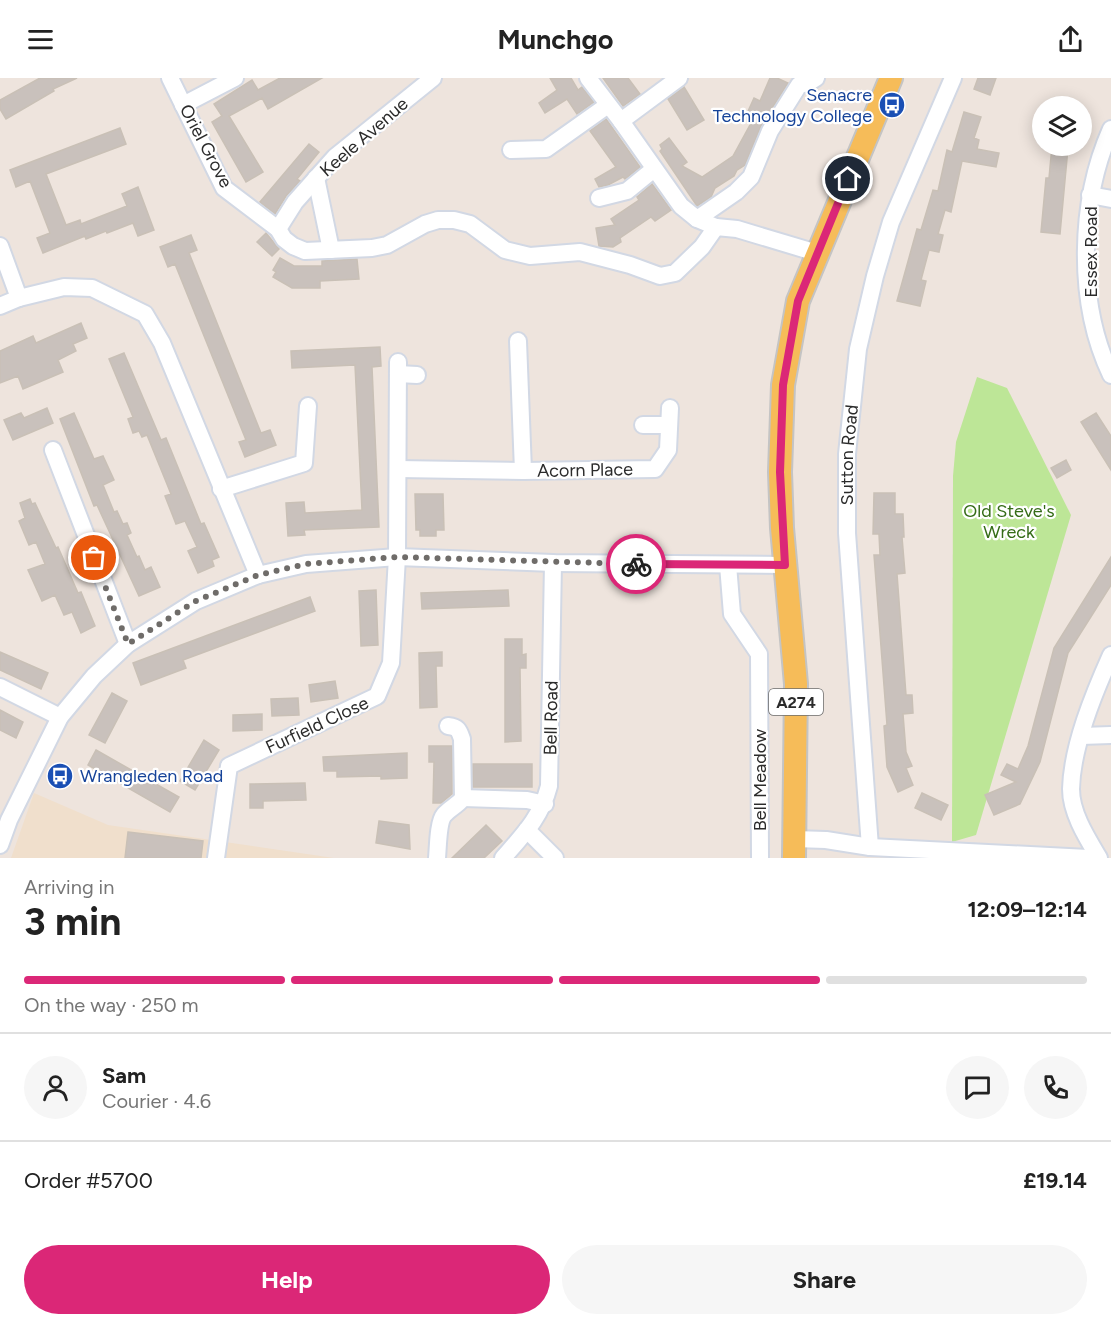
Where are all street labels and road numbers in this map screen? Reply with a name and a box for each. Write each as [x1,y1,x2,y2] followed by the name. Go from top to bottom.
[315,93,413,181] street label: Keele Avenue
[175,100,237,192] street label: Oriel Grove
[1080,206,1102,298] street label: Essex Road
[836,403,863,505] street label: Sutton Road
[537,458,633,482] street label: Acorn Place
[539,680,563,756] street label: Bell Road
[769,689,823,715] road number: A274
[262,692,372,758] street label: Furfield Close
[749,729,771,831] street label: Bell Meadow

